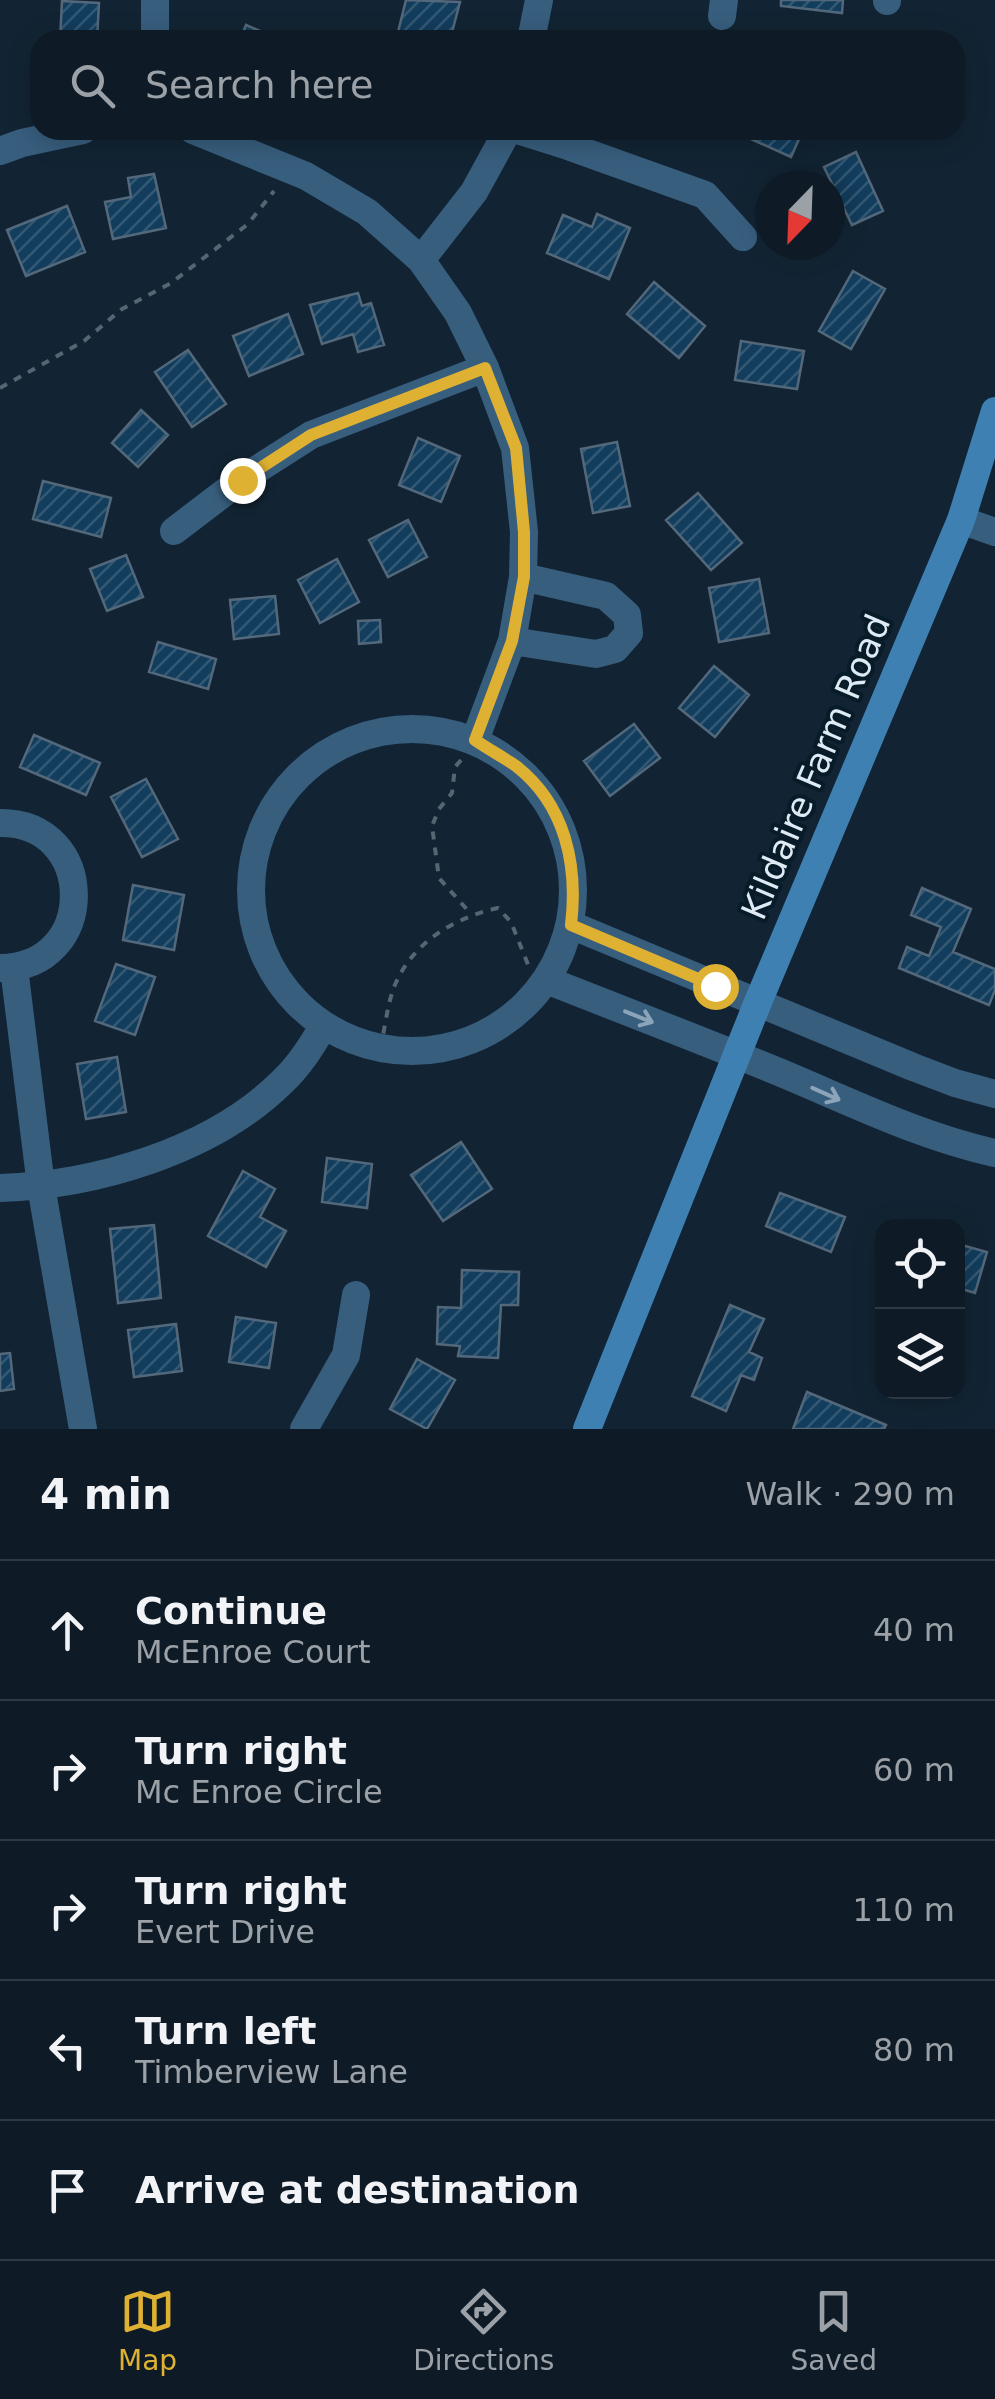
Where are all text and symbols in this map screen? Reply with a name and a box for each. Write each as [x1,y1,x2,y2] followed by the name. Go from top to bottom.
[30,30,965,140] search box
[65,58,120,113] icon: search
[145,63,373,107] text: Search here
[755,170,845,260] north arrow
[220,458,266,504] route end
[734,609,898,925] street label: Kildaire Farm Road
[693,964,739,1010] route start
[624,1009,654,1027] one-way arrow
[811,1085,841,1104] one-way arrow
[875,1219,965,1399] map controls
[875,1219,965,1309] button: locate
[875,1309,965,1399] button: layers
[40,1470,172,1519] text: 4 min
[745,1475,955,1513] text: Walk · 290 m
[135,1589,327,1633] text: Continue
[40,1603,95,1658] icon: ahead
[873,1611,955,1649] text: 40 m
[135,1633,371,1671] text: McEnroe Court
[135,1729,347,1773] text: Turn right
[40,1743,95,1798] icon: right
[873,1751,955,1789] text: 60 m
[135,1773,383,1811] text: Mc Enroe Circle
[135,1869,347,1913] text: Turn right
[40,1883,95,1938] icon: right
[853,1891,955,1929] text: 110 m
[135,1913,315,1951] text: Evert Drive
[135,2009,316,2053] text: Turn left
[40,2023,95,2078] icon: left
[873,2031,955,2069] text: 80 m
[135,2053,408,2091] text: Timberview Lane
[40,2163,95,2218] icon: arrive
[135,2168,580,2212] text: Arrive at destination
[118,2284,177,2377] tab: Map
[413,2284,554,2377] tab: Directions
[790,2284,877,2377] tab: Saved

